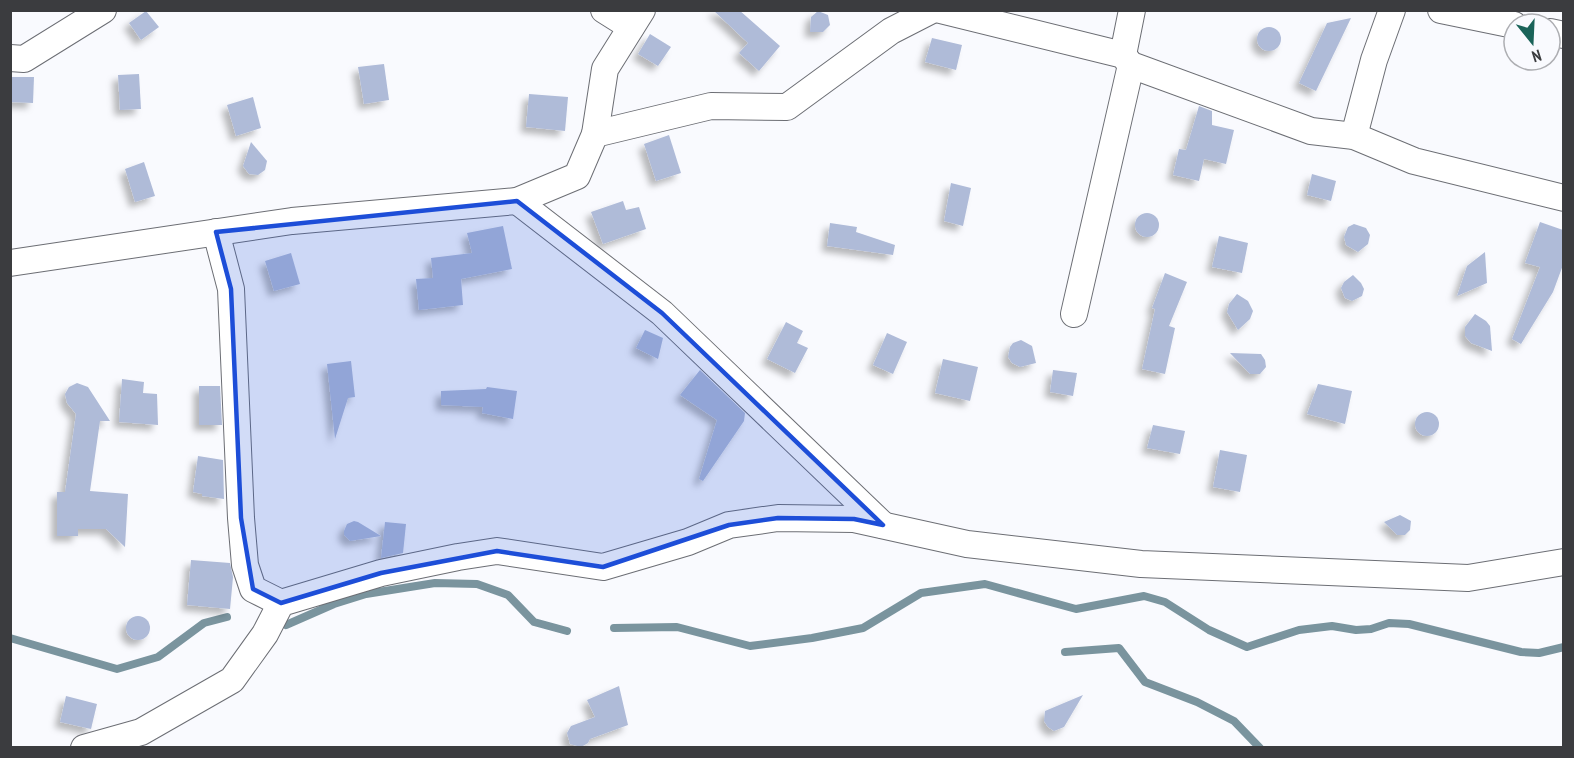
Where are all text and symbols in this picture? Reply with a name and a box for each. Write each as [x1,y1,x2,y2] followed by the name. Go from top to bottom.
[1502,12,1562,72] north arrow
[1529,45,1544,67] text: N

